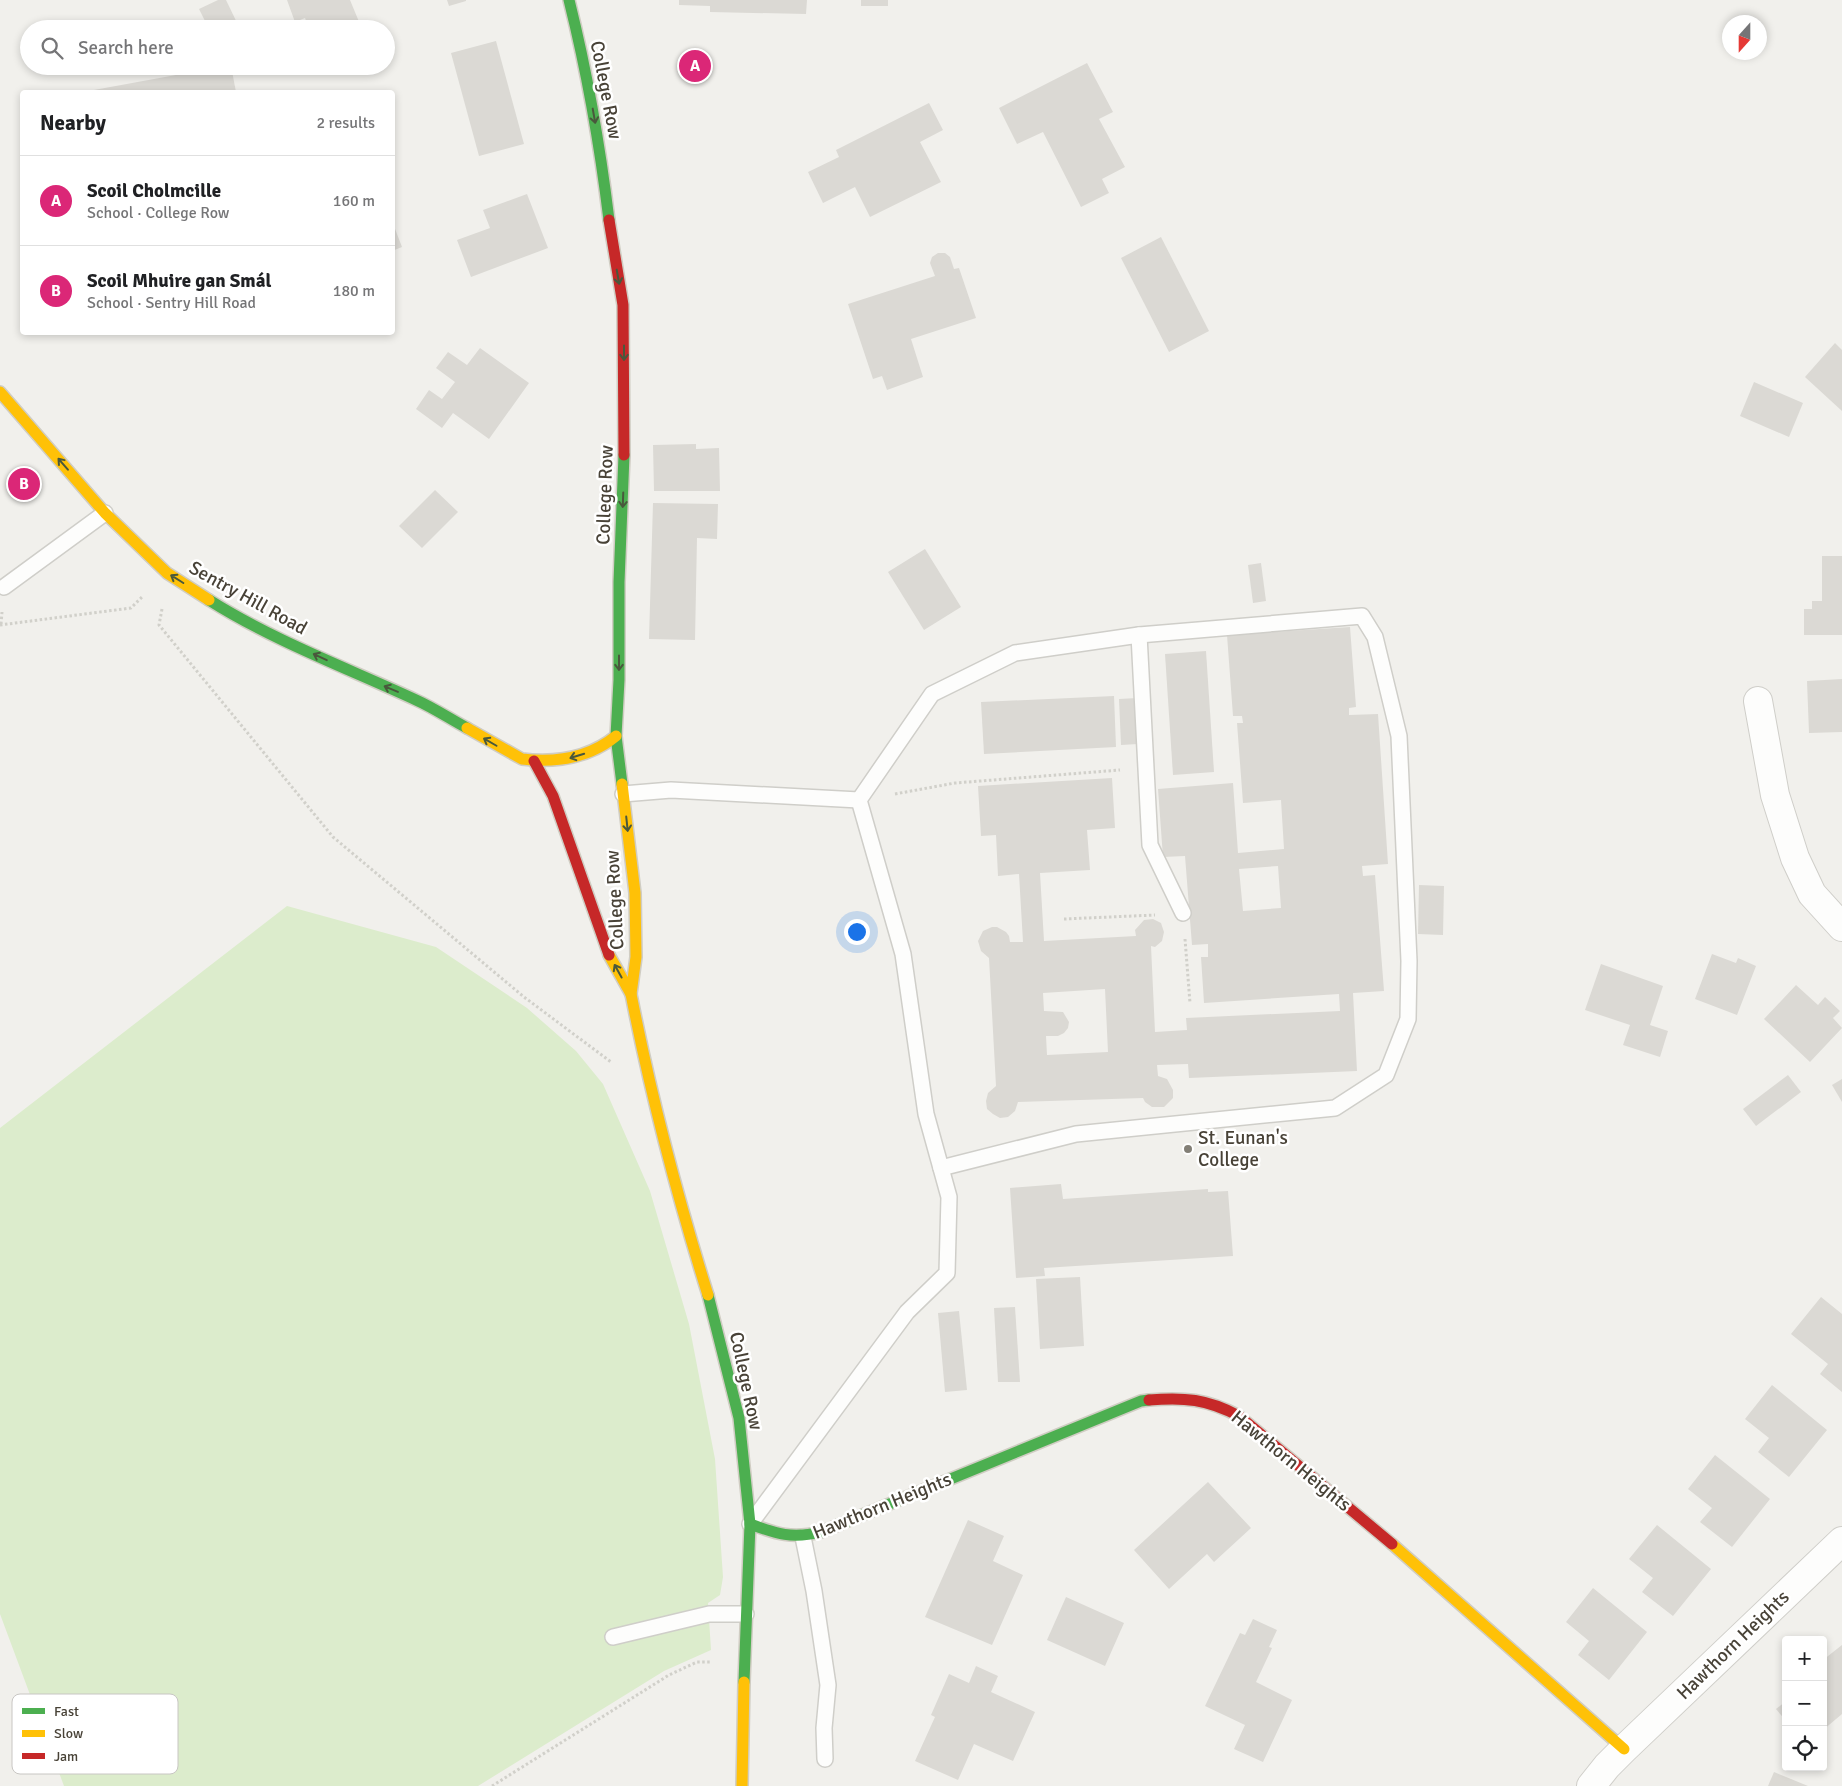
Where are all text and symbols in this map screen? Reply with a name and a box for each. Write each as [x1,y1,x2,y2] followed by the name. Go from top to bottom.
[1722,15,1767,60] north arrow
[20,20,395,75] search box
[38,34,66,62] icon: search
[78,36,174,60] text: Search here
[585,39,627,142] street label: College Row
[679,47,711,85] pin: A
[589,108,599,124] one-way arrow
[40,110,106,136] text: Nearby
[316,113,375,133] text: 2 results
[87,179,221,203] text: Scoil Cholmcille
[51,191,61,211] text: A
[333,191,375,211] text: 160 m
[87,203,229,223] text: School · College Row
[614,268,624,284] one-way arrow
[87,269,271,293] text: Scoil Mhuire gan Smál
[51,281,61,301] text: B
[333,281,375,301] text: 180 m
[87,293,256,313] text: School · Sentry Hill Road
[619,345,629,361] one-way arrow
[591,444,619,545] street label: College Row
[57,458,68,471] one-way arrow
[8,465,40,503] pin: B
[618,492,627,508] one-way arrow
[185,556,311,640] street label: Sentry Hill Road
[170,574,184,584] one-way arrow
[312,651,327,661] one-way arrow
[614,654,624,670] one-way arrow
[384,684,399,694] one-way arrow
[482,737,497,747] one-way arrow
[570,751,586,761] one-way arrow
[622,816,632,832] one-way arrow
[600,849,630,950] street label: College Row
[844,919,870,945] your location
[613,963,623,978] one-way arrow
[1198,1126,1288,1172] place label: St. Eunan's College
[1182,1143,1194,1155] marker: St. Eunan's College
[724,1330,768,1433] street label: College Row
[1226,1405,1356,1517] street label: Hawthorn Heights
[809,1467,955,1545] street label: Hawthorn Heights
[1672,1585,1794,1705] street label: Hawthorn Heights
[1782,1636,1827,1771] map controls
[1782,1636,1827,1681] button: +
[1782,1681,1827,1726] button: −
[12,1694,178,1774] legend
[54,1703,79,1720] text: Fast
[54,1725,83,1742] text: Slow
[1782,1726,1827,1771] button: locate
[54,1748,78,1765] text: Jam

